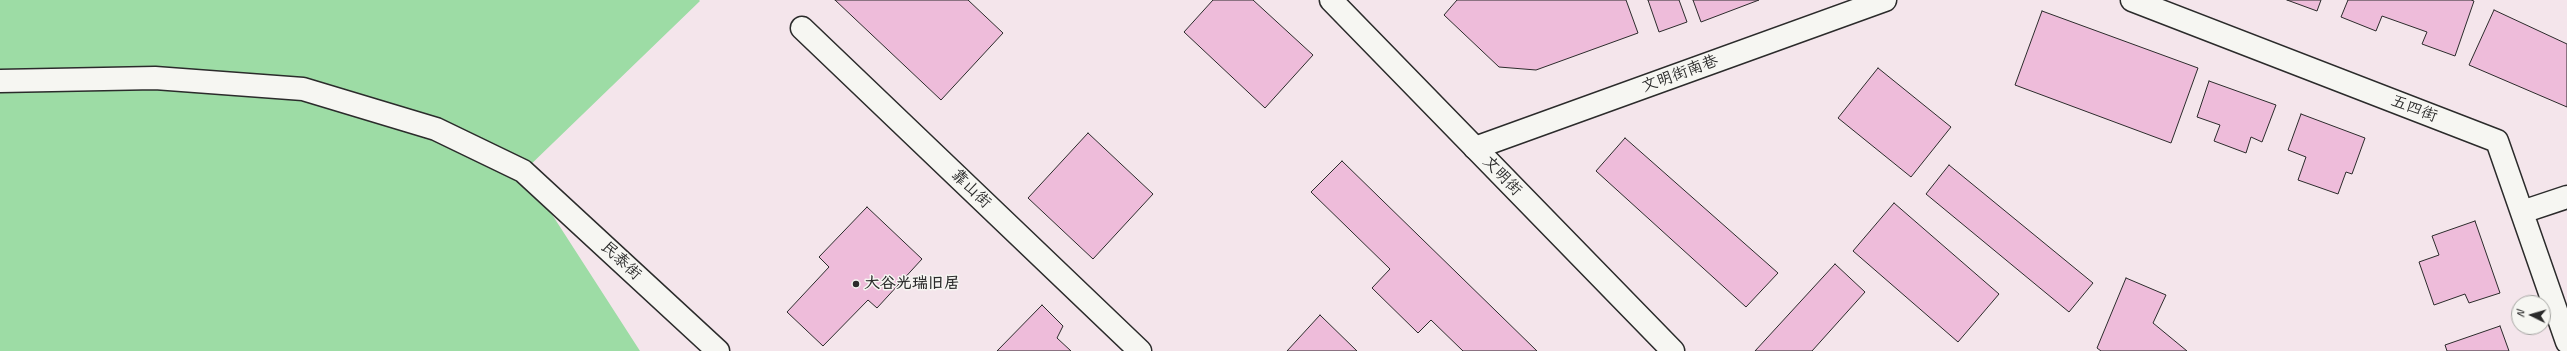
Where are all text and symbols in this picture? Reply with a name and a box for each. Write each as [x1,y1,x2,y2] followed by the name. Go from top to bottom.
[1639,51,1721,97] street label: 文明街南巷
[2388,91,2440,127] street label: 五四街
[1478,152,1526,200] street label: 文明街
[947,165,995,213] street label: 靠山街
[597,238,645,284] street label: 民泰街
[864,274,960,294] place label: 大谷光瑞旧居
[851,279,861,289] marker: 大谷光瑞旧居
[2511,295,2551,335] north arrow
[2513,310,2527,318] text: N

